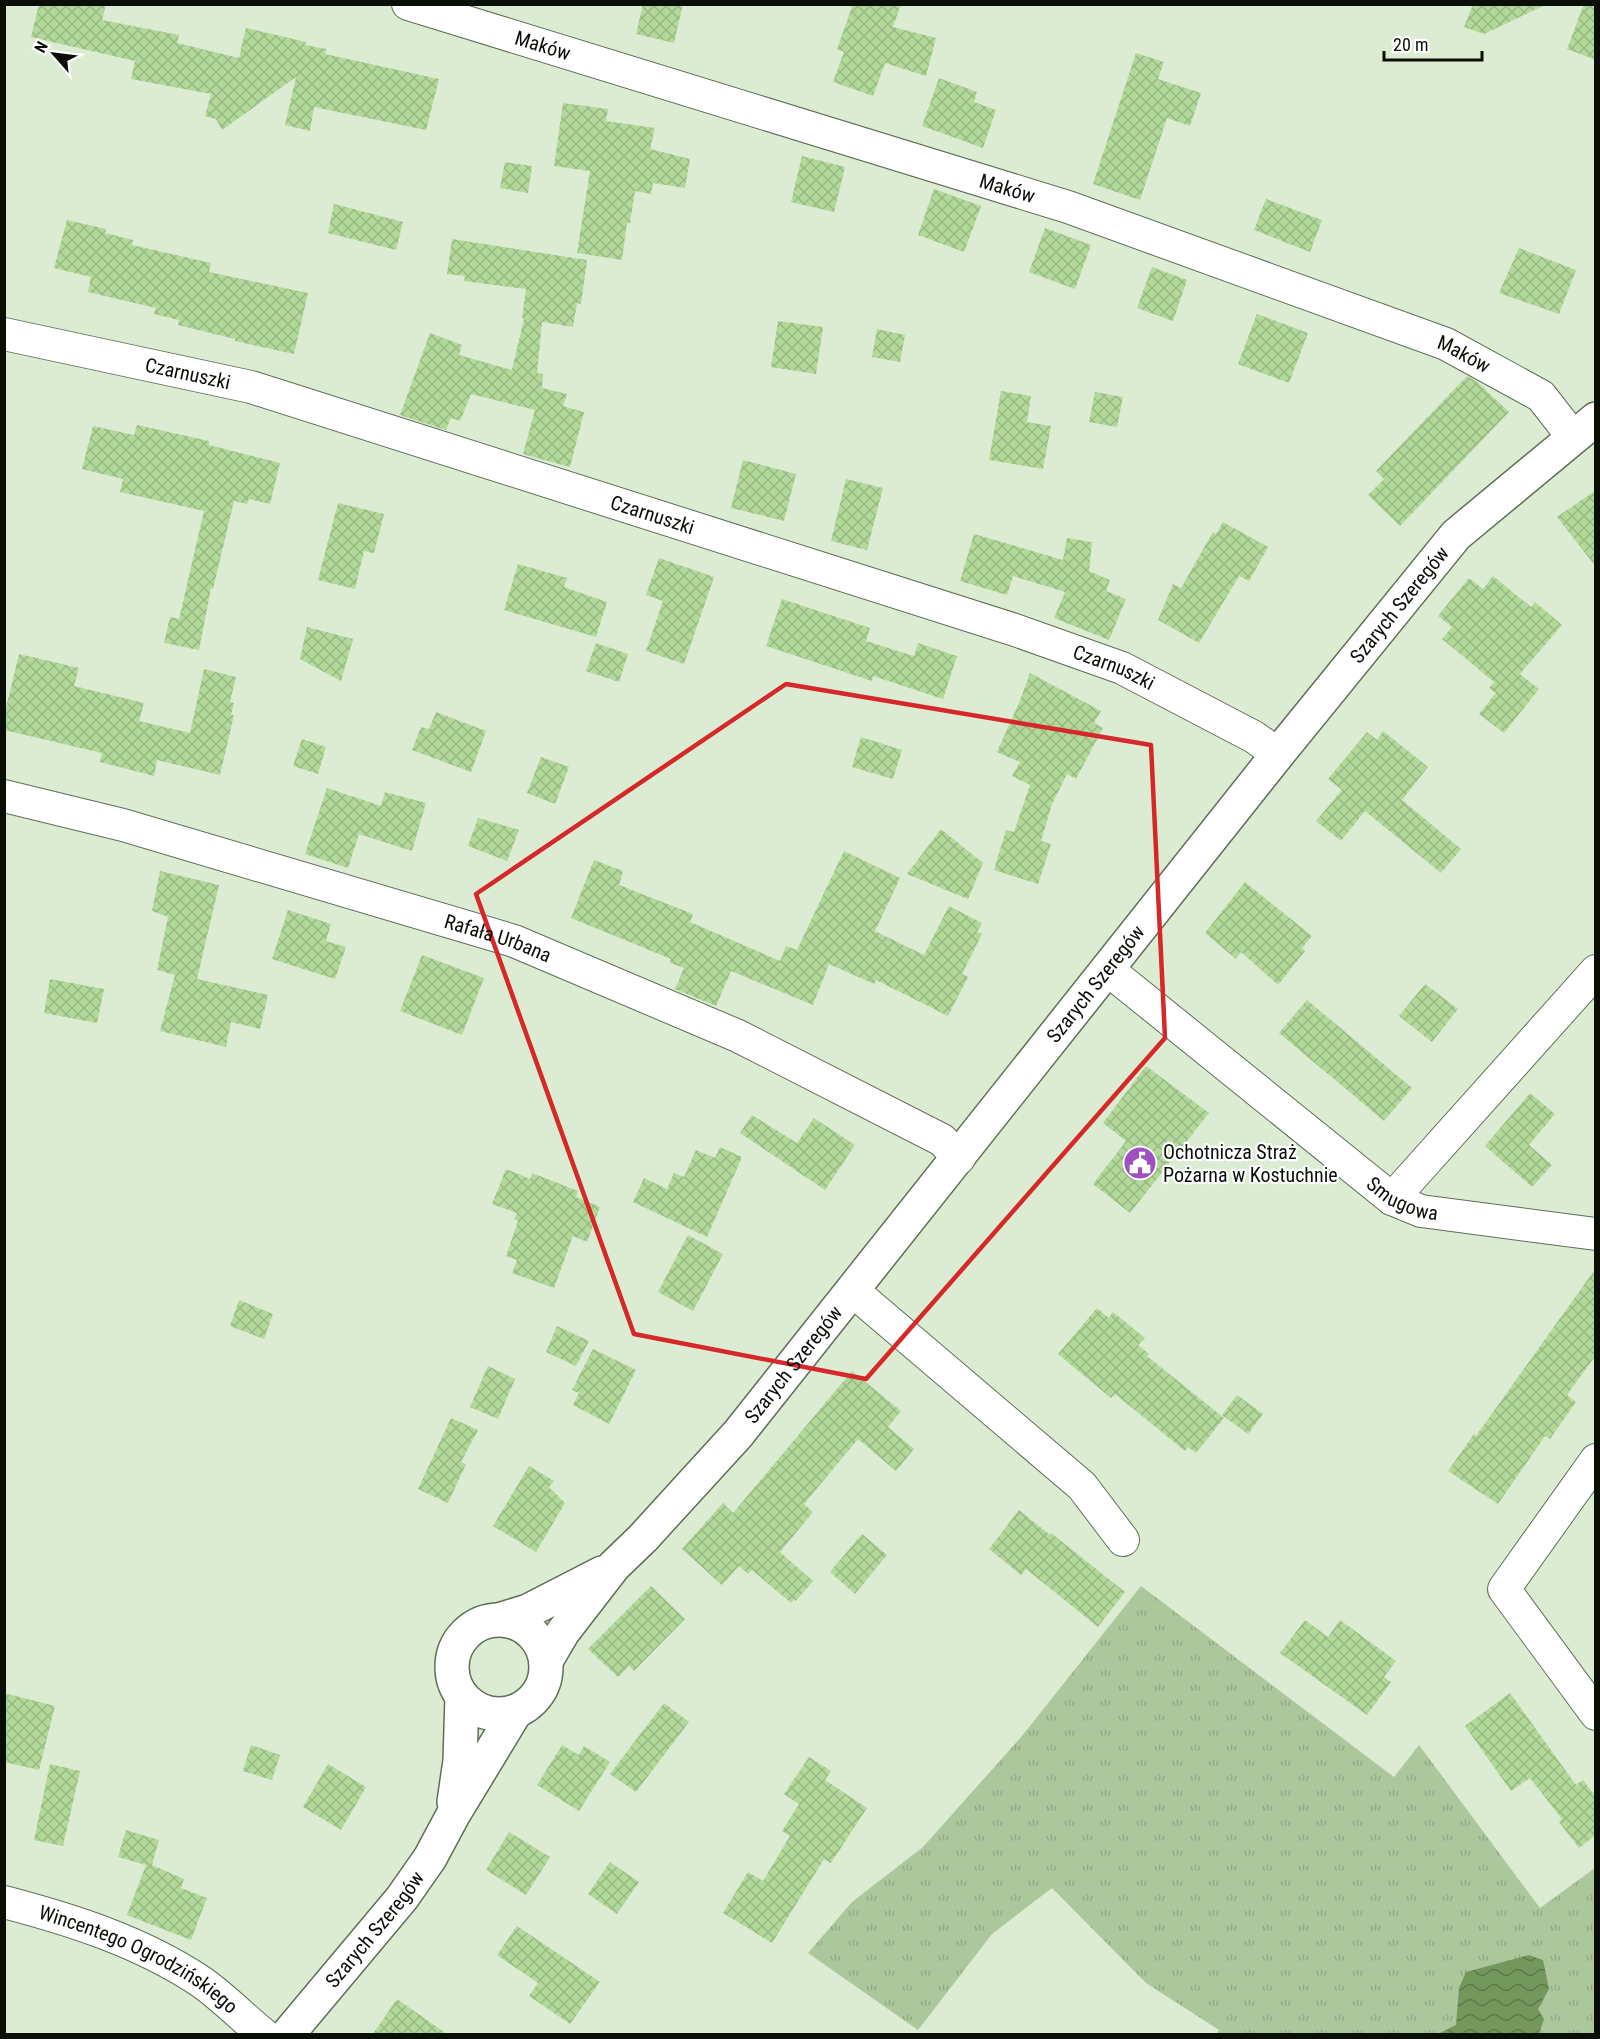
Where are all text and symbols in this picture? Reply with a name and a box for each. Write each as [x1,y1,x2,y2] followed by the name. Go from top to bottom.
[24,24,84,84] north arrow
[1384,24,1482,62] scale bar
[512,26,573,65] street label: Maków
[1393,34,1428,55] text: 20 m
[31,38,52,56] text: N
[977,169,1038,208] street label: Maków
[1434,330,1495,378] street label: Maków
[143,353,233,394] street label: Czarnuszki
[608,490,697,539] street label: Czarnuszki
[1345,541,1454,668] street label: Szarych Szeregów
[1070,640,1159,695] street label: Czarnuszki
[442,909,555,967] street label: Rafała Urbana
[1041,920,1149,1047] street label: Szarych Szeregów
[1163,1140,1338,1187] place label: Ochotnicza Straż Pożarna w Kostuchnie
[1122,1145,1158,1181] public building icon: Ochotnicza Straż Pożarna w Kostuchnie
[1362,1171,1440,1225] street label: Smugowa
[739,1301,847,1428] street label: Szarych Szeregów
[320,1866,429,1992] street label: Szarych Szeregów
[36,1900,243,2018] street label: Wincentego Ogrodzińskiego

